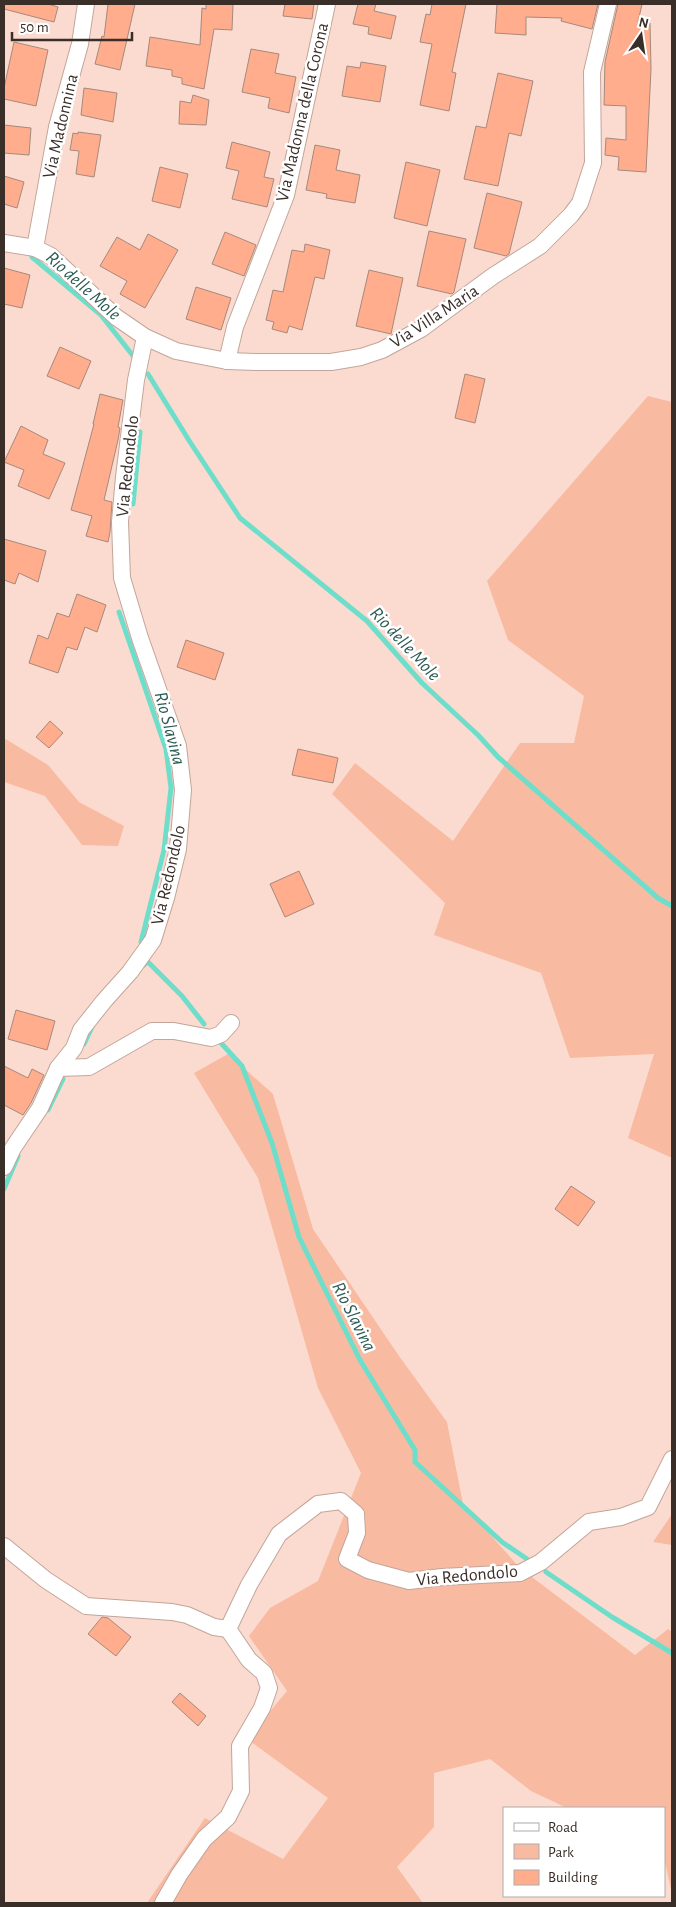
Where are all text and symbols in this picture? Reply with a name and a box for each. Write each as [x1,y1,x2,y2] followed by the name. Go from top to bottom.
[12,10,132,42] scale bar
[616,10,666,60] north arrow
[637,15,650,31] text: N
[20,20,49,35] text: 50 m
[274,21,332,204] street label: Via Madonna della Corona
[40,72,82,180] street label: Via Madonnina
[42,248,124,324] water label: Rio delle Mole
[387,282,482,352] street label: Via Villa Maria
[114,414,142,518] street label: Via Redondolo
[366,603,444,685] water label: Rio delle Mole
[151,690,188,767] water label: Rio Slavina
[149,823,189,927] street label: Via Redondolo
[328,1279,379,1354] water label: Rio Slavina
[415,1563,519,1589] street label: Via Redondolo
[503,1807,666,1897] legend
[548,1820,578,1835] text: Road
[548,1845,574,1860] text: Park
[548,1870,598,1885] text: Building

